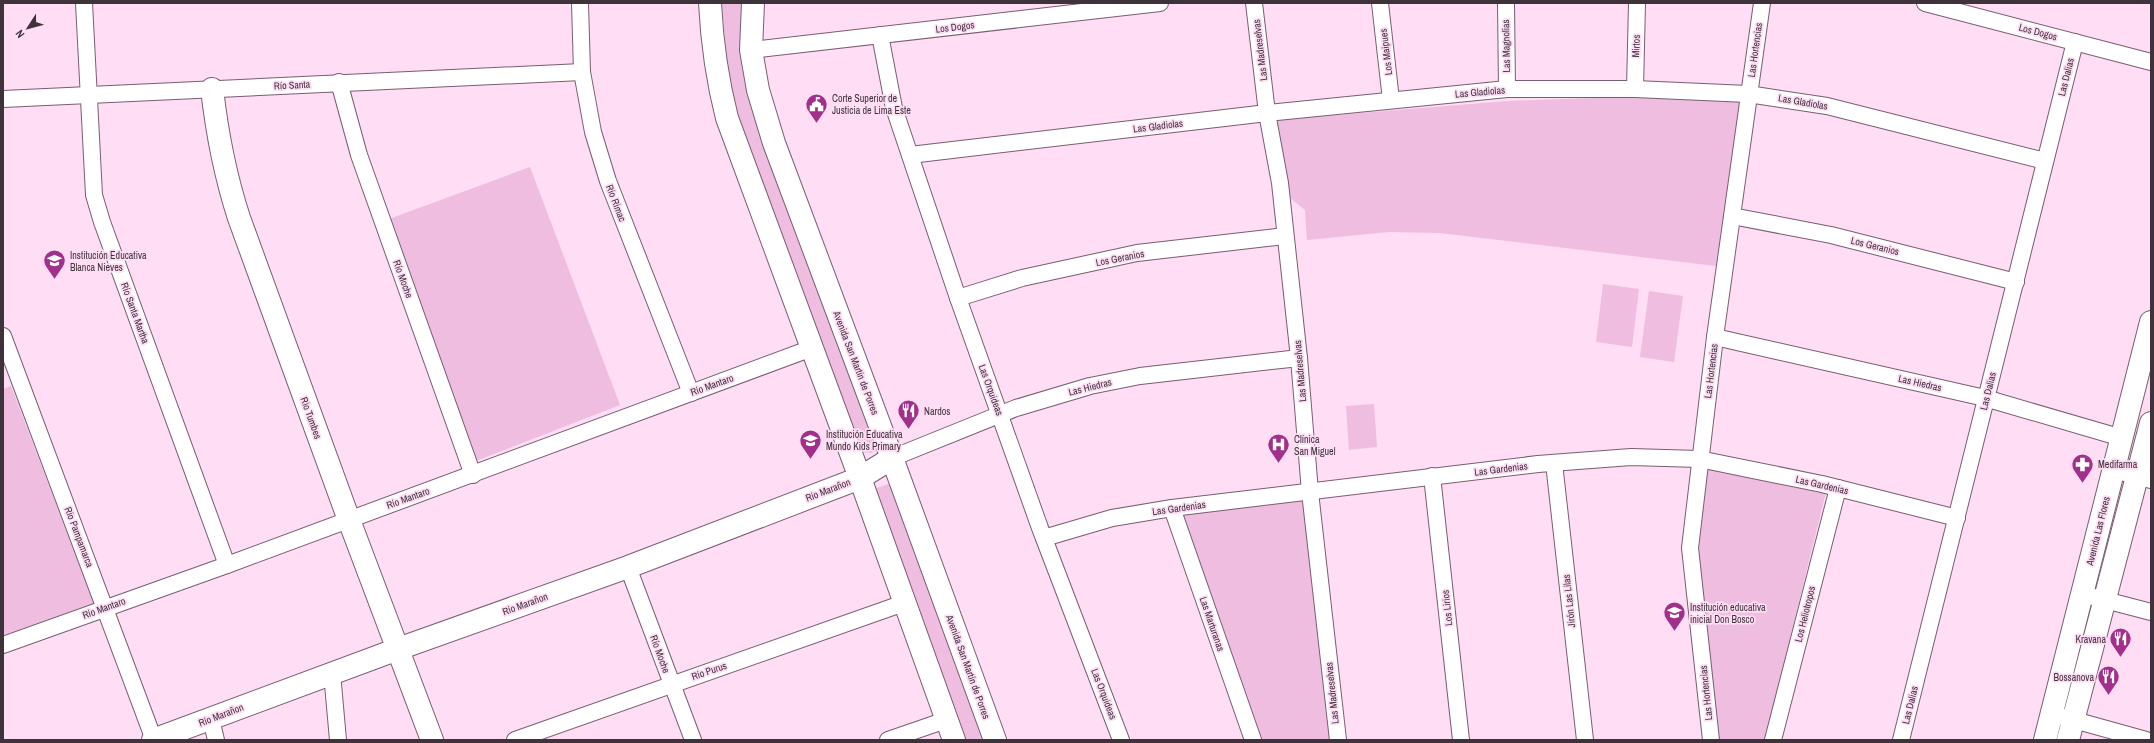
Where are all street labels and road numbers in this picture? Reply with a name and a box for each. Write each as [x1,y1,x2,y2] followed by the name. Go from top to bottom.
[935,18,975,36] street label: Los Dogos
[1250,18,1270,82] street label: Las Madreselvas
[1499,19,1513,73] street label: Las Magnolias
[2017,21,2059,43] street label: Los Dogos
[1745,22,1765,78] street label: Las Hortencias
[1377,28,1395,76] street label: Los Maipues
[1629,34,1643,58] street label: Mirtos
[2055,57,2077,97] street label: Las Dalias
[273,78,311,92] street label: Río Santa
[1454,83,1506,101] street label: Las Gladiolas
[1777,91,1829,113] street label: Las Gladiolas
[1132,116,1184,136] street label: Las Gladiolas
[603,183,629,223] street label: Río Rimac
[1850,234,1900,258] street label: Los Geranios
[1095,247,1145,269] street label: Los Geranios
[390,258,416,300] street label: Río Moche
[118,281,152,346] street label: Río Santa Martha
[830,308,882,417] street label: Avenida San Martín de Porres
[1291,340,1309,402] street label: Las Madreselvas
[1701,343,1721,399] street label: Las Hortencias
[976,363,1006,417] street label: Las Orquideas
[689,371,736,399] street label: Río Mantaro
[1977,371,1999,411] street label: Las Dalias
[1897,372,1943,394] street label: Las Hiedras
[1067,375,1113,399] street label: Las Hiedras
[297,395,325,441] street label: Rio Tumbes
[1474,459,1528,479] street label: Las Gardenias
[1794,473,1850,497] street label: Las Gardenias
[804,475,852,505] street label: Río Marañon
[385,484,432,512] street label: Río Mantaro
[2083,495,2113,568] street label: Avenida Las Flores
[1151,498,1207,518] street label: Las Gardenias
[61,505,97,570] street label: Río Pampamarca
[1560,574,1578,628] street label: Jirón Las Lilas
[1792,585,1818,643] street label: Los Heliotropos
[1439,589,1455,627] street label: Los Lirios
[501,590,549,618] street label: Río Marañon
[81,594,128,622] street label: Río Mantaro
[1197,595,1227,653] street label: Las Marturanas
[943,612,993,721] street label: Avenida San Martín de Porres
[647,633,673,675] street label: Río Moche
[690,659,728,683] street label: Río Purus
[1322,661,1342,725] street label: Las Madreselvas
[1697,665,1715,721] street label: Las Hortencias
[1088,667,1120,721] street label: Las Orquideas
[1899,685,1921,725] street label: Las Dalias
[197,700,245,730] street label: Río Marañon

